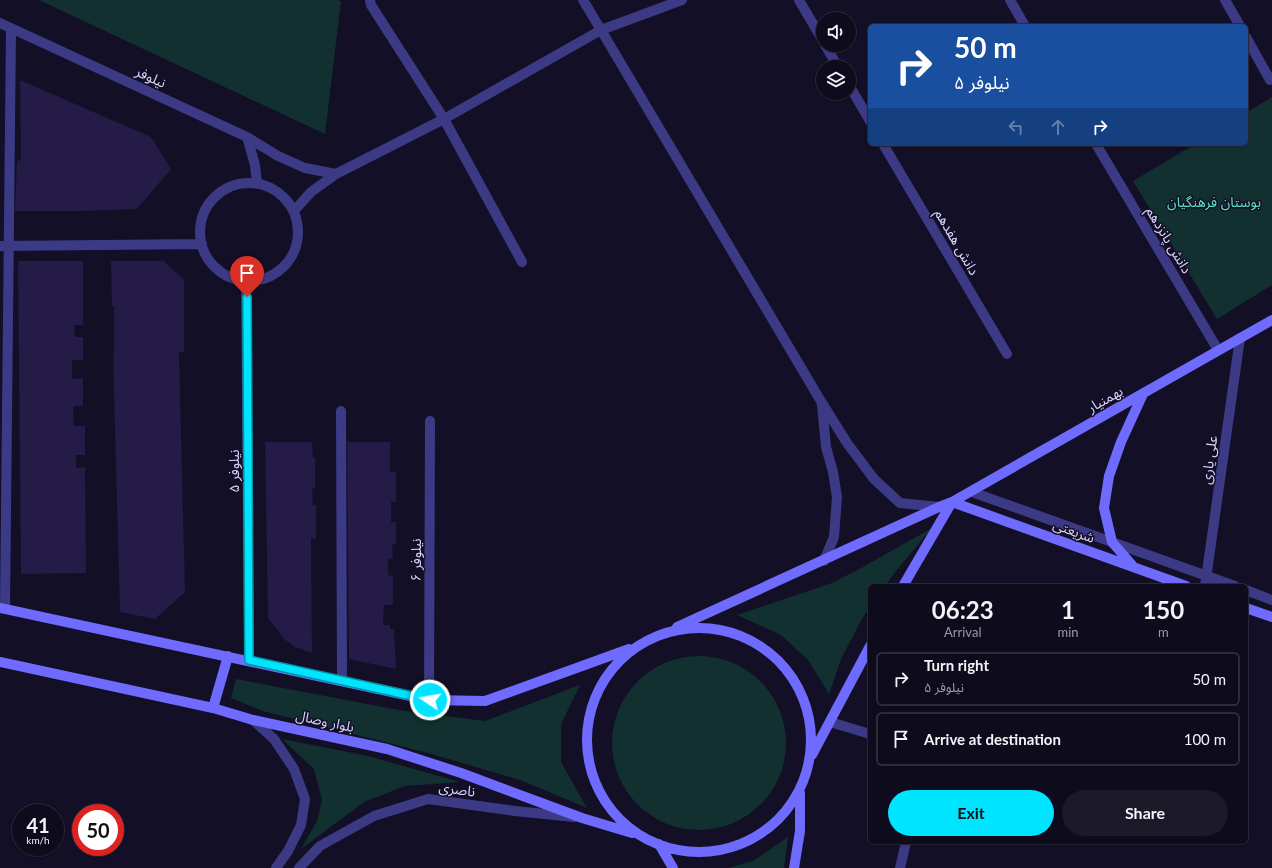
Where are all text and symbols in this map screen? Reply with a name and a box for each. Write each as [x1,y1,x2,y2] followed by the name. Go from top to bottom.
[816,12,856,100] map controls
[816,12,856,52] button: sound
[954,30,1017,64] text: 50 m
[888,40,940,92] icon: right
[816,60,856,100] button: layers
[132,62,169,92] street label: نيلوفر
[954,71,1010,93] text: نیلوفر ۵
[1005,116,1027,138] icon: left
[1047,116,1069,138] icon: ahead
[1089,116,1111,138] icon: right
[1167,193,1261,211] park label: بوستان فرهنگیان
[1140,203,1196,278] street label: دانش پانزدهم
[929,206,983,280] street label: دانش هفدهم
[230,256,264,297] pin
[236,262,258,284] icon: arrive
[1083,382,1126,417] street label: بهمنیار
[1197,434,1221,486] street label: علی یاری
[225,449,243,493] street label: نیلوفر ۵
[1051,515,1097,547] street label: شریعتی
[407,538,425,582] street label: نیلوفر ۶
[932,595,994,624] text: 06:23
[1061,595,1075,624] text: 1
[1142,595,1184,624] text: 150
[944,624,981,640] text: Arrival
[1058,624,1079,640] text: min
[1158,624,1169,640] text: m
[924,656,989,674] text: Turn right
[890,668,912,690] icon: right
[1192,670,1226,688] text: 50 m
[409,679,451,721] position arrow
[924,679,964,695] text: نیلوفر ۵
[294,706,356,736] street label: بلوار وصال
[890,728,912,750] icon: arrive
[924,730,1061,748] text: Arrive at destination
[1184,730,1226,748] text: 100 m
[438,778,477,800] street label: ناصری
[888,790,1054,836] button: Exit
[1062,790,1228,836] button: Share
[72,804,124,856] speed limit sign: 50
[26,813,50,837] text: 41
[26,834,50,846] text: km/h

